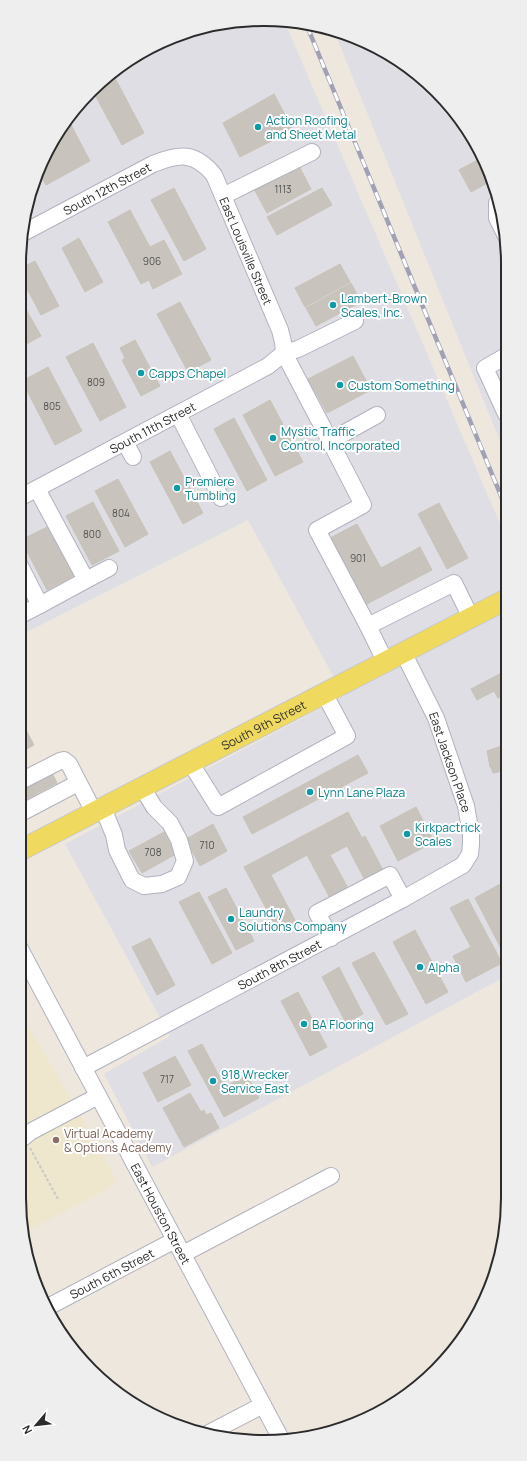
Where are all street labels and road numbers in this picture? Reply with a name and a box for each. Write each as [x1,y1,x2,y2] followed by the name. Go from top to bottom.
[60,158,154,219] street label: South 12th Street
[216,194,277,307] street label: East Louisville Street
[106,397,199,457] street label: South 11th Street
[218,696,309,754] street label: South 9th Street
[425,710,475,814] street label: East Jackson Place
[234,935,324,993] street label: South 8th Street
[127,1160,195,1267] street label: East Houston Street
[67,1244,157,1303] street label: South 6th Street

